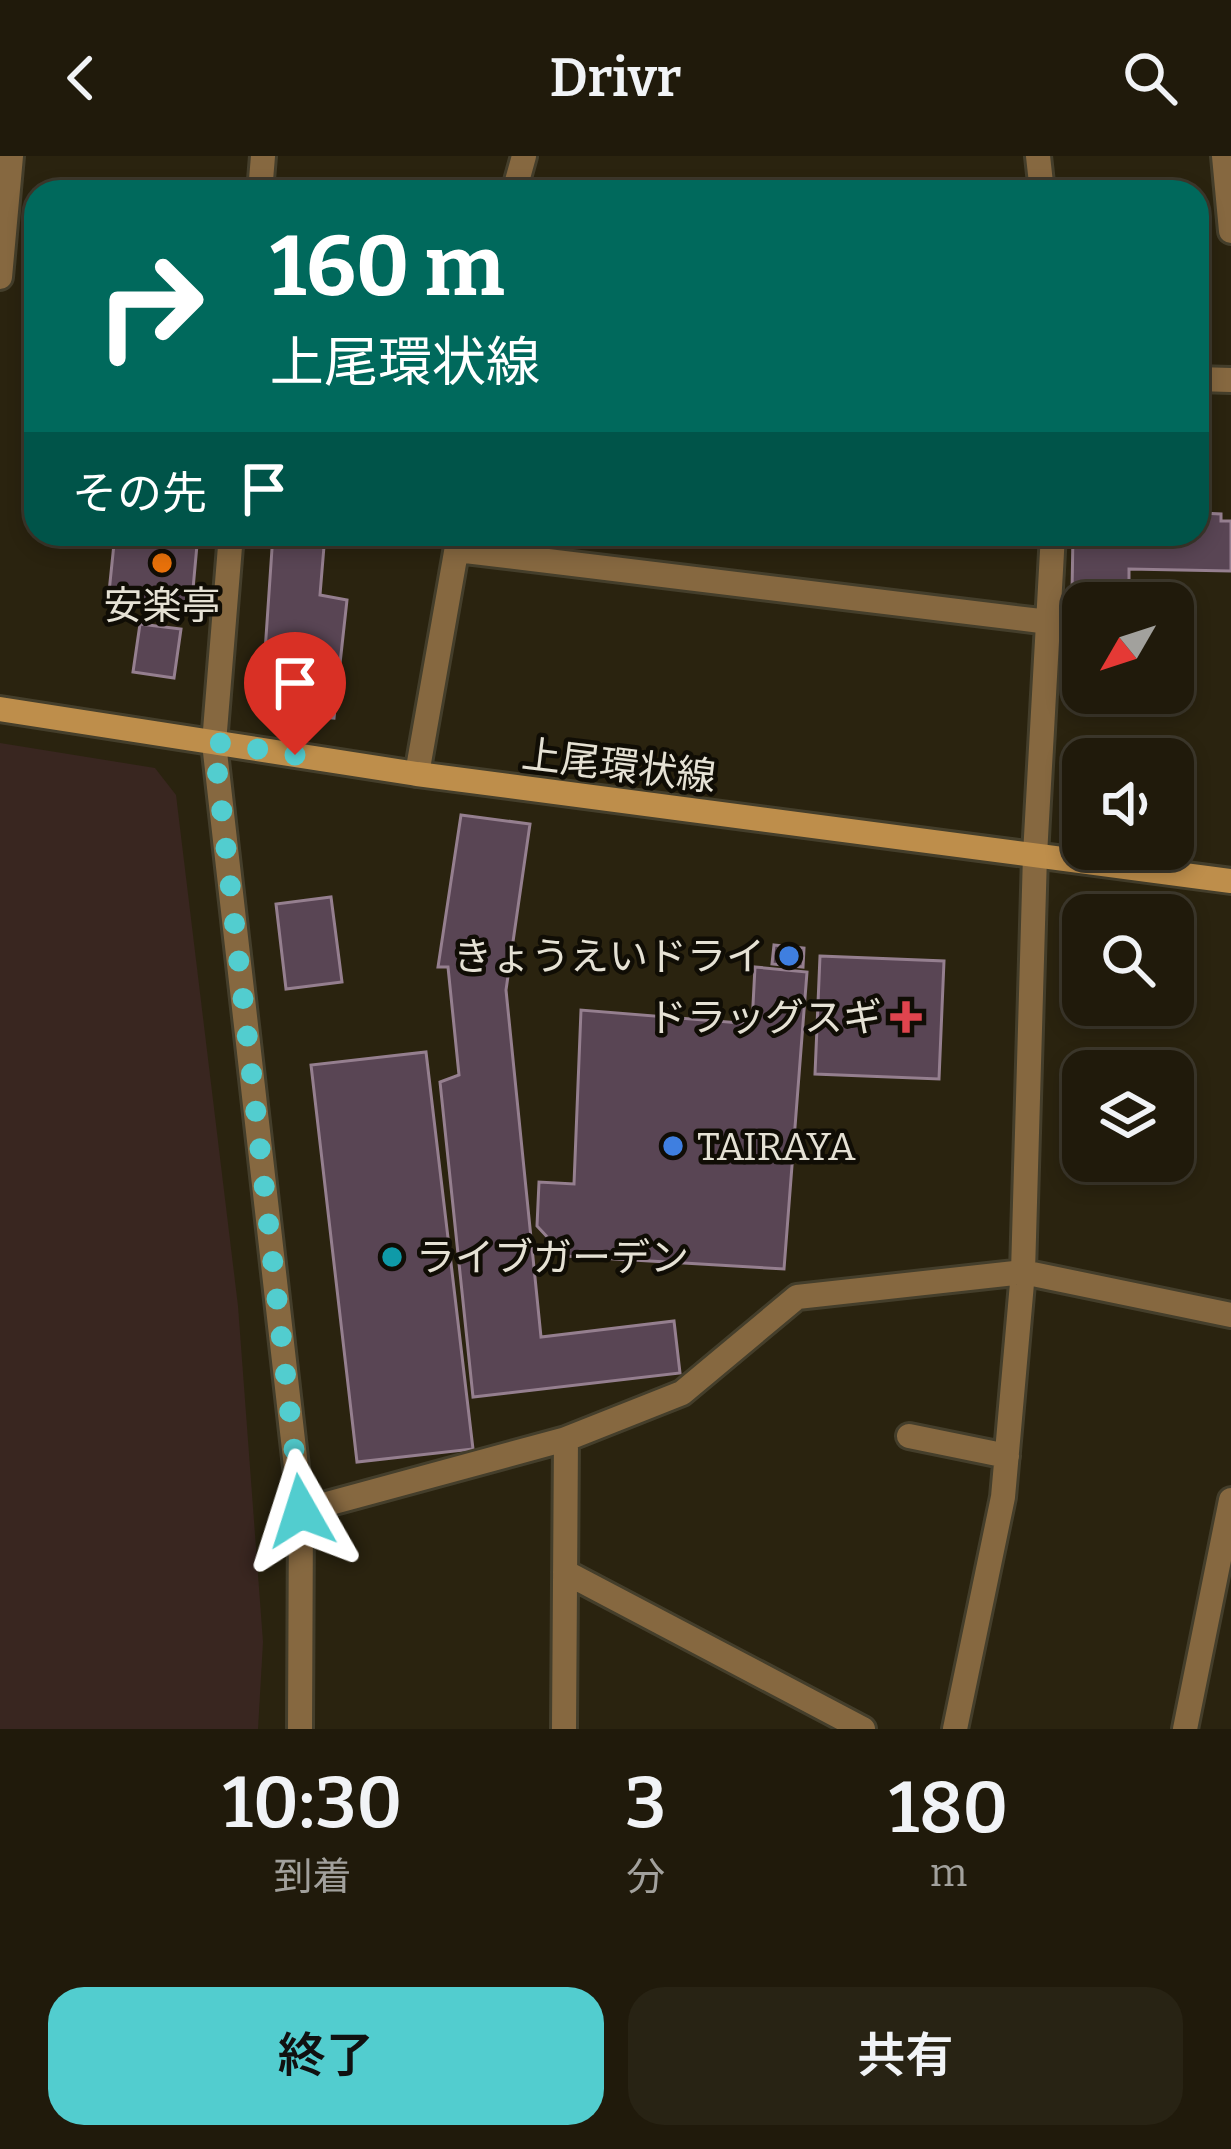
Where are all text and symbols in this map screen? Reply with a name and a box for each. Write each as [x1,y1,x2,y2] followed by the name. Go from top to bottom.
[48,45,114,111] icon: back
[1117,45,1183,111] icon: search
[550,46,681,110] text: Drivr
[270,216,505,317] text: 160 m
[72,228,228,384] icon: right
[270,331,540,395] text: 上尾環状線
[231,456,297,522] icon: arrive
[72,467,207,521] text: その先
[149,550,175,576] marker: 安楽亭
[1062,582,1194,714] north arrow
[1062,582,1194,1182] map controls
[103,583,221,629] place label: 安楽亭
[244,632,346,755] pin
[262,650,328,716] icon: arrive
[519,731,718,801] street label: 上尾環状線
[1062,738,1194,870] button: sound
[1062,894,1194,1026] button: search
[453,934,765,980] place label: きょうえいドライ
[776,943,802,969] marker: きょうえいドライ
[648,995,882,1041] place label: ドラッグスギ
[893,1004,919,1030] marker: ドラッグスギ
[1062,1050,1194,1182] button: layers
[697,1124,856,1170] place label: TAIRAYA
[660,1133,686,1159] marker: TAIRAYA
[416,1235,689,1281] place label: ライブガーデン
[379,1244,405,1270] marker: ライブガーデン
[238,1448,364,1574] position arrow
[223,1760,402,1846] text: 10:30
[625,1760,666,1846] text: 3
[889,1765,1008,1851] text: 180
[930,1850,967,1896] text: m
[273,1854,351,1900] text: 到着
[626,1854,665,1900] text: 分
[48,1987,604,2125] button: 終了
[628,1987,1183,2125] button: 共有

